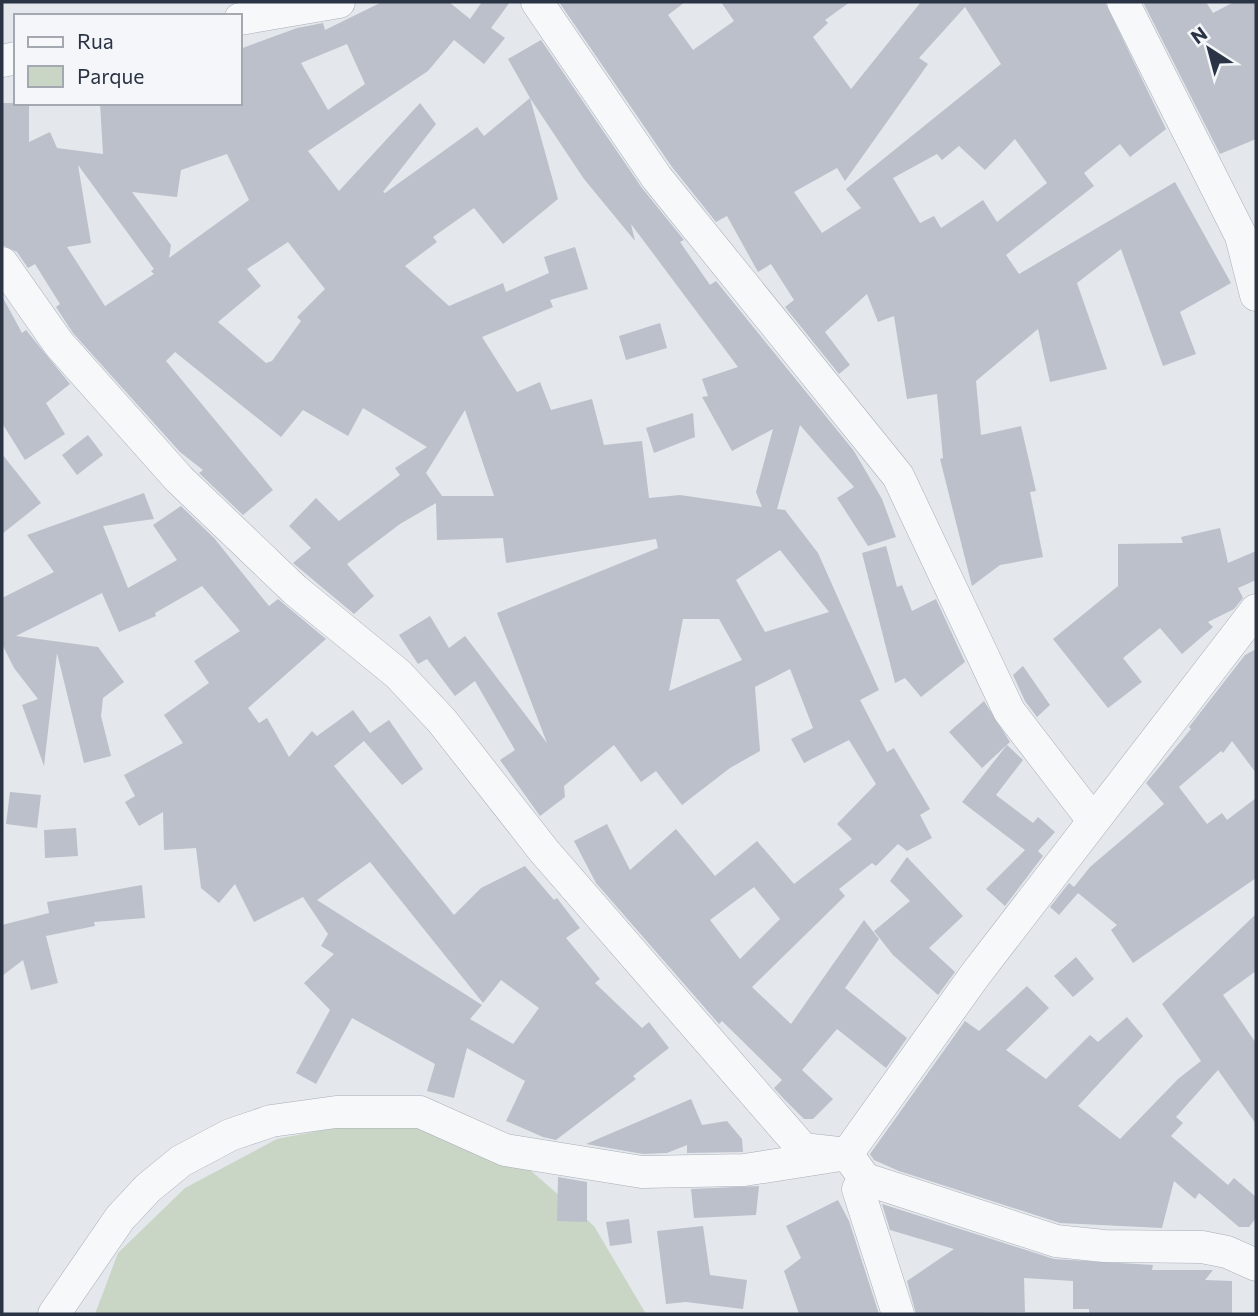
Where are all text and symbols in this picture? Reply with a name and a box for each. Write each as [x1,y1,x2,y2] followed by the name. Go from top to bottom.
[14,14,242,105] legend
[1174,14,1244,84] north arrow
[1186,21,1211,48] text: N
[77,28,114,53] text: Rua
[77,63,144,88] text: Parque

